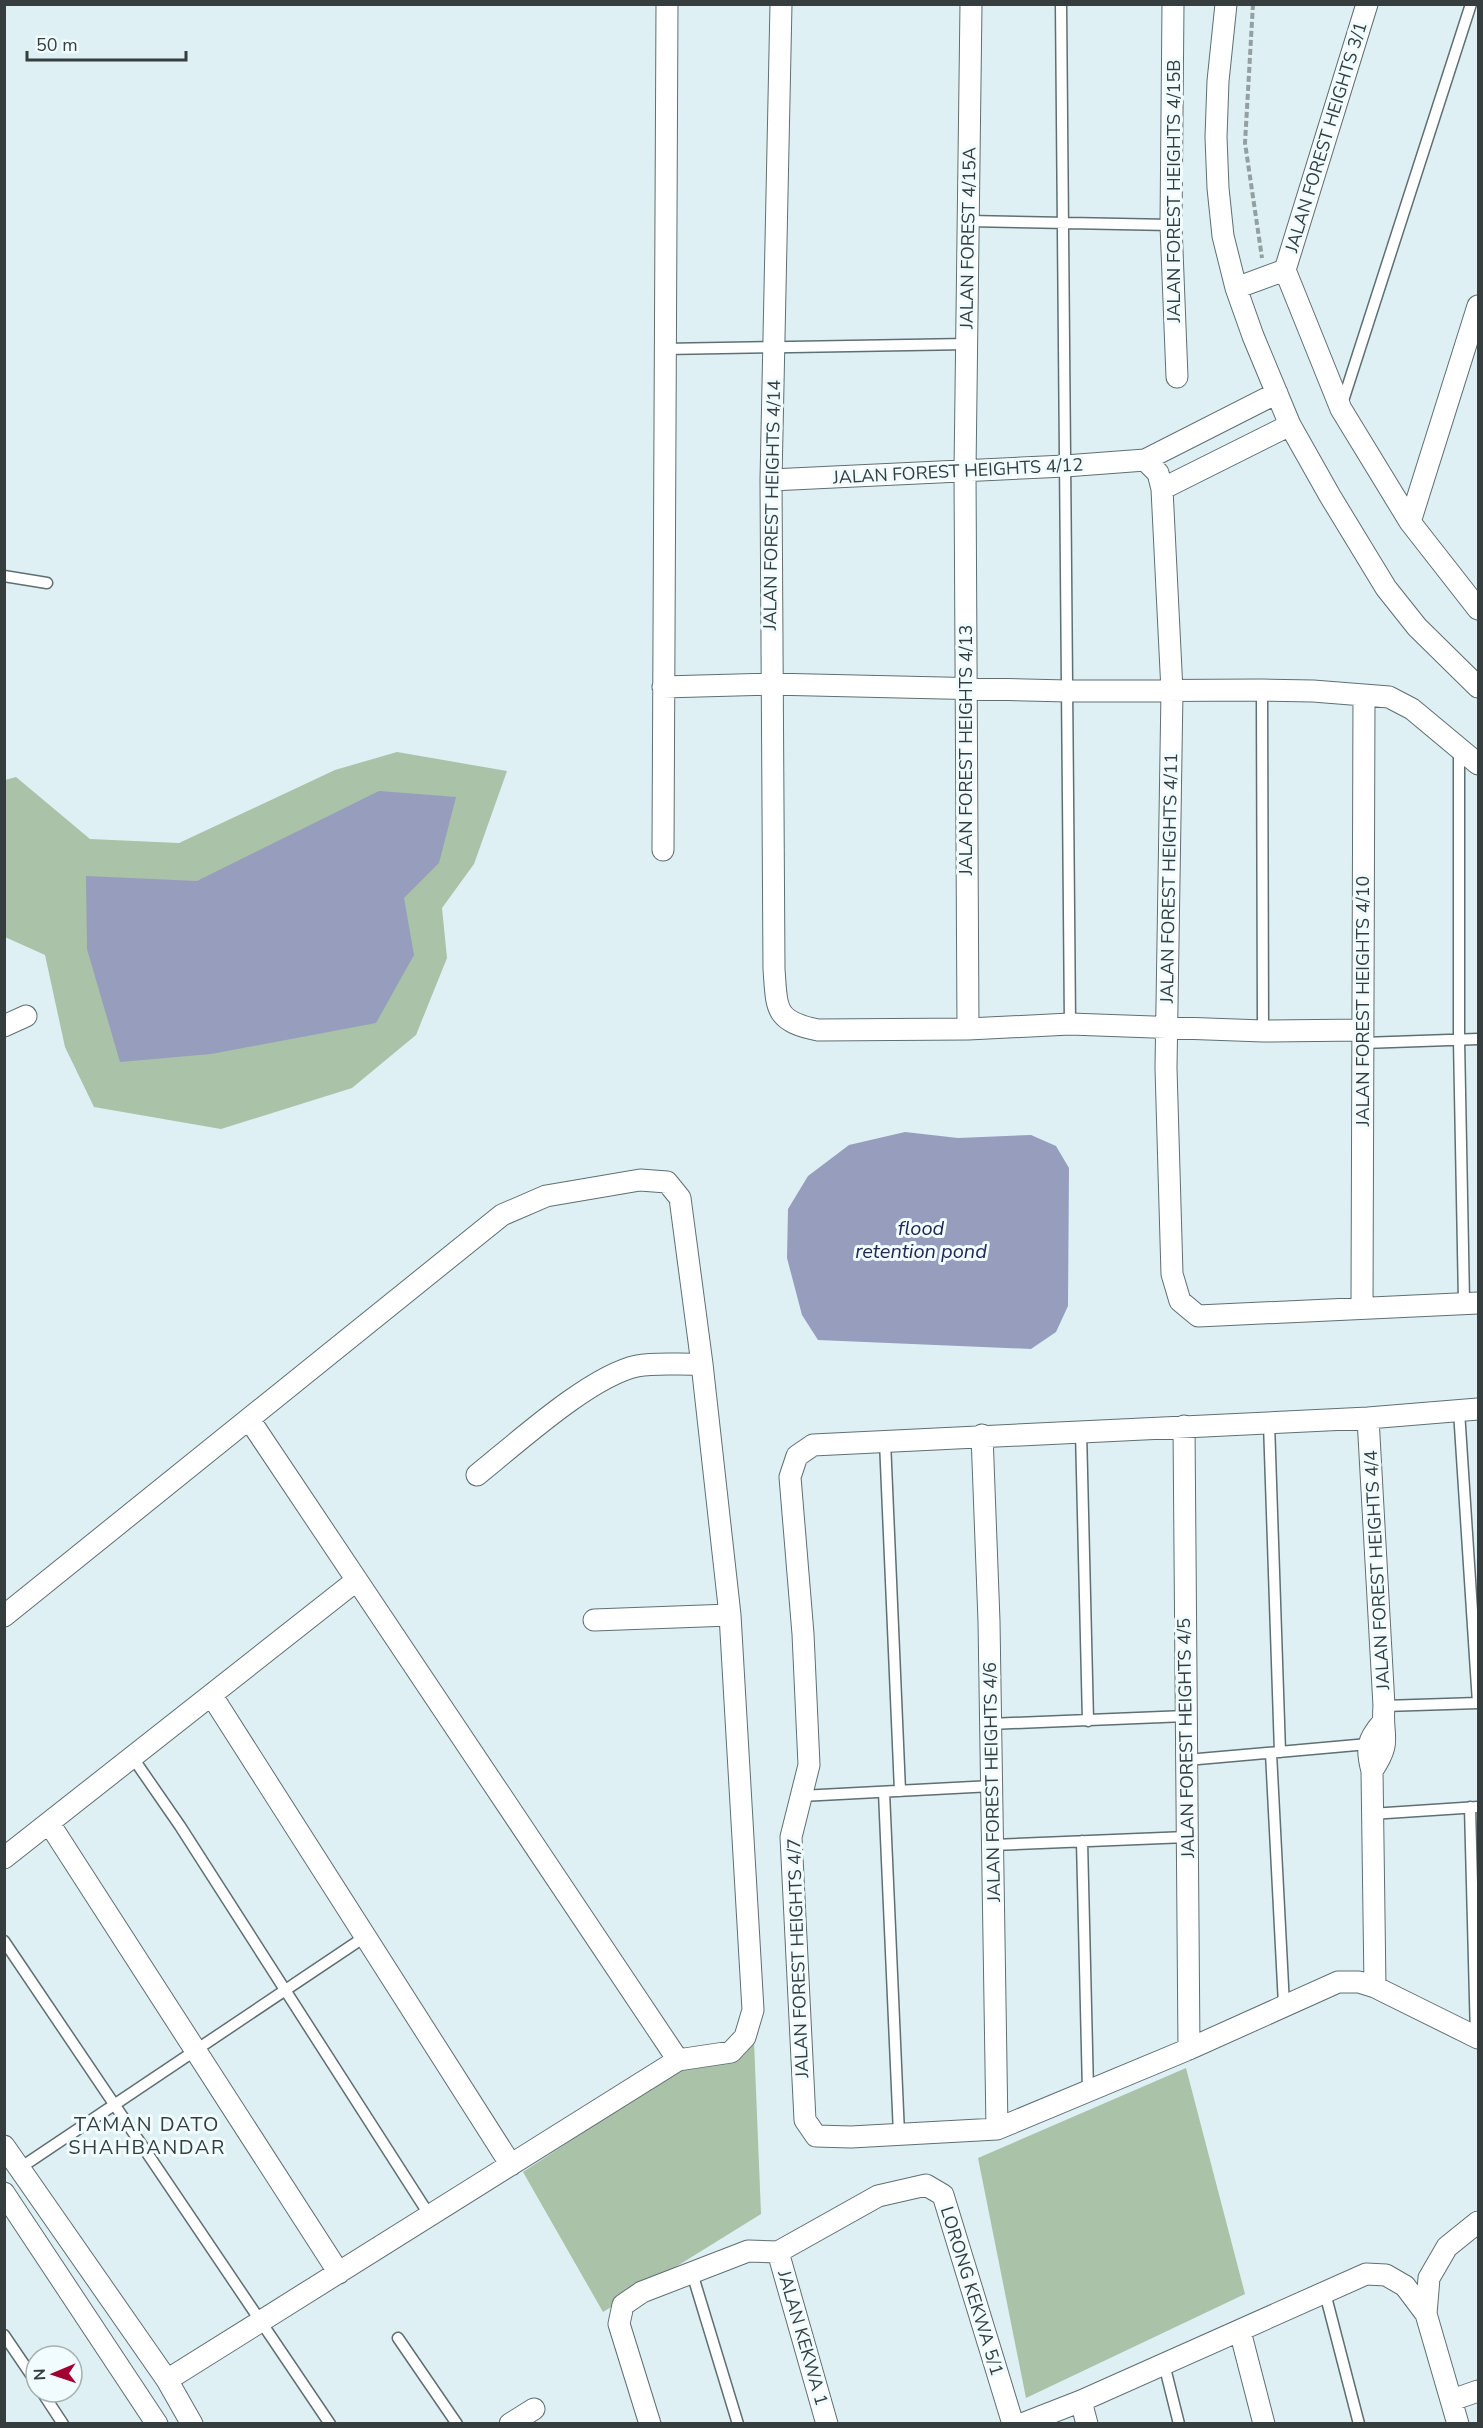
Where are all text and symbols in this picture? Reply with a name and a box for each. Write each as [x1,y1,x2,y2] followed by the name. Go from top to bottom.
[1279,19,1373,256] street label: JALAN FOREST HEIGHTS 3/1
[27,24,186,62] scale bar
[36,33,78,57] text: 50 m
[1162,60,1186,323] street label: JALAN FOREST HEIGHTS 4/15B
[954,147,982,330] street label: JALAN FOREST 4/15A
[758,379,786,631] street label: JALAN FOREST HEIGHTS 4/14
[831,452,1084,490] street label: JALAN FOREST HEIGHTS 4/12
[954,625,978,876] street label: JALAN FOREST HEIGHTS 4/13
[1155,753,1183,1004] street label: JALAN FOREST HEIGHTS 4/11
[1351,876,1375,1127] street label: JALAN FOREST HEIGHTS 4/10
[855,1215,987,1265] water label: flood retention pond
[1359,1449,1395,1691] street label: JALAN FOREST HEIGHTS 4/4
[1172,1618,1200,1859] street label: JALAN FOREST HEIGHTS 4/5
[978,1662,1006,1903] street label: JALAN FOREST HEIGHTS 4/6
[782,1838,814,2079] street label: JALAN FOREST HEIGHTS 4/7
[68,2111,226,2161] district label: TAMAN DATO SHAHBANDAR
[935,2203,1009,2379] street label: LORONG KEKWA 5/1
[772,2267,834,2408] street label: JALAN KEKWA 1
[24,2344,84,2404] north arrow
[29,2368,51,2381] text: N

